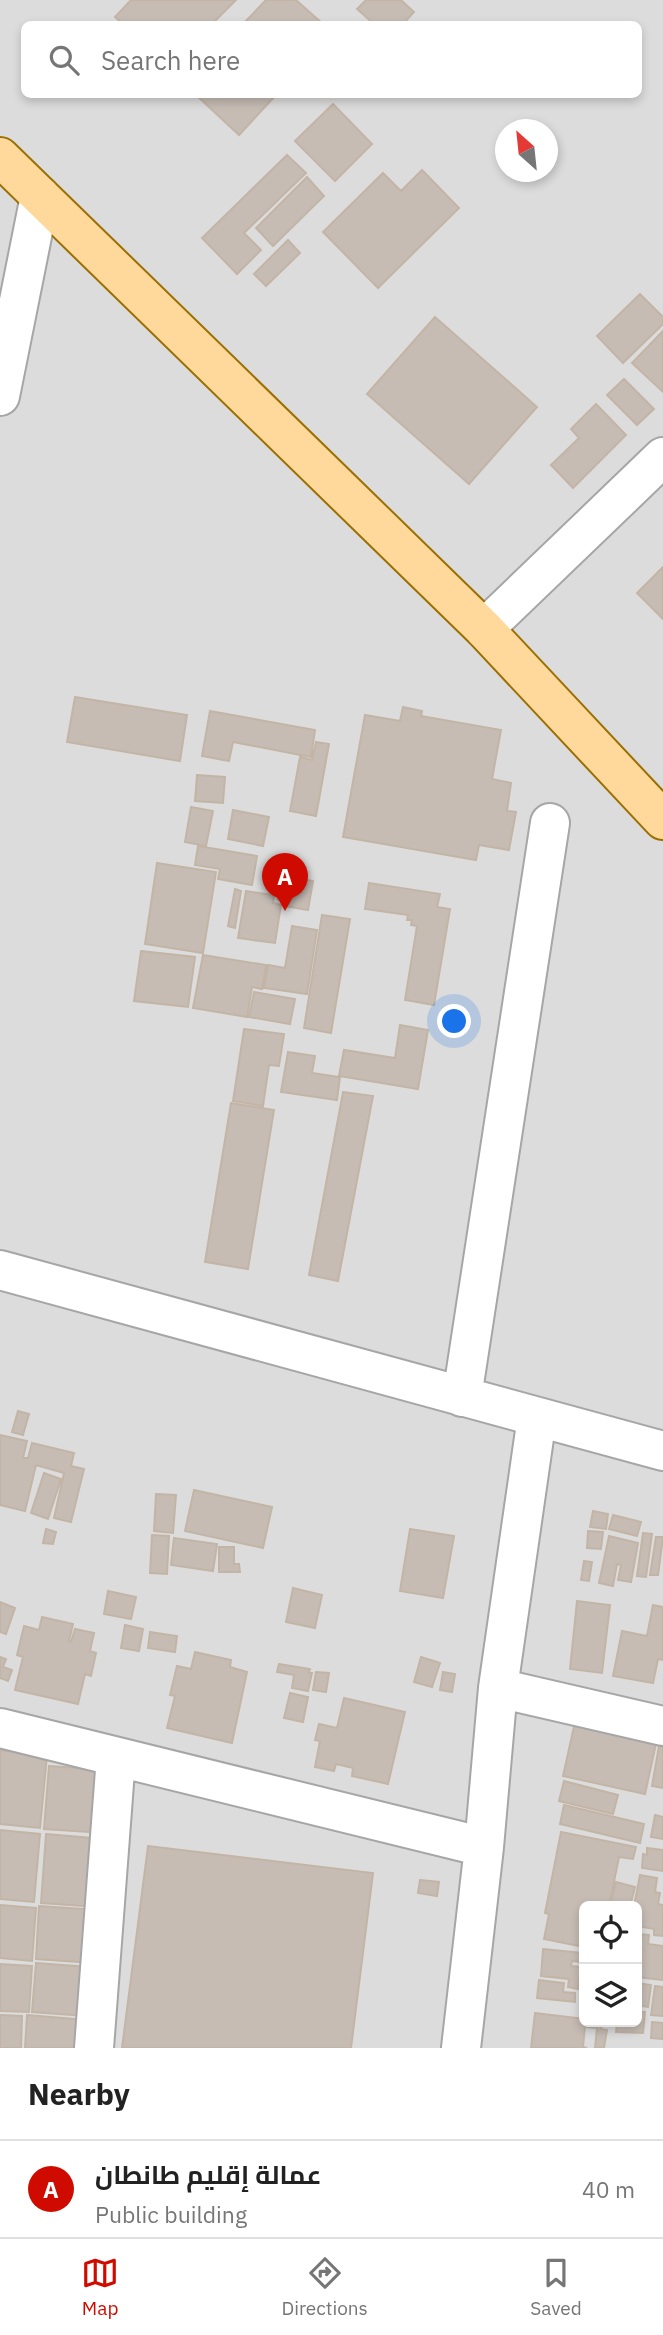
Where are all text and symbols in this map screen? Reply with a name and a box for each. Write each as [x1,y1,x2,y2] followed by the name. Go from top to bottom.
[21,21,642,98] search box
[45,41,83,79] icon: search
[101,43,240,77] text: Search here
[495,119,558,182] north arrow
[262,853,308,911] pin: A
[437,1004,471,1038] your location
[579,1901,642,2027] map controls
[579,1901,642,1964] button: locate
[579,1964,642,2027] button: layers
[28,2074,130,2113] text: Nearby
[95,2157,321,2191] text: عمالة إقليم طانطان
[43,2174,59,2204] text: A
[582,2174,635,2204] text: 40 m
[95,2199,247,2229] text: Public building
[81,2254,119,2320] tab: Map
[281,2254,368,2320] tab: Directions
[530,2254,582,2320] tab: Saved

